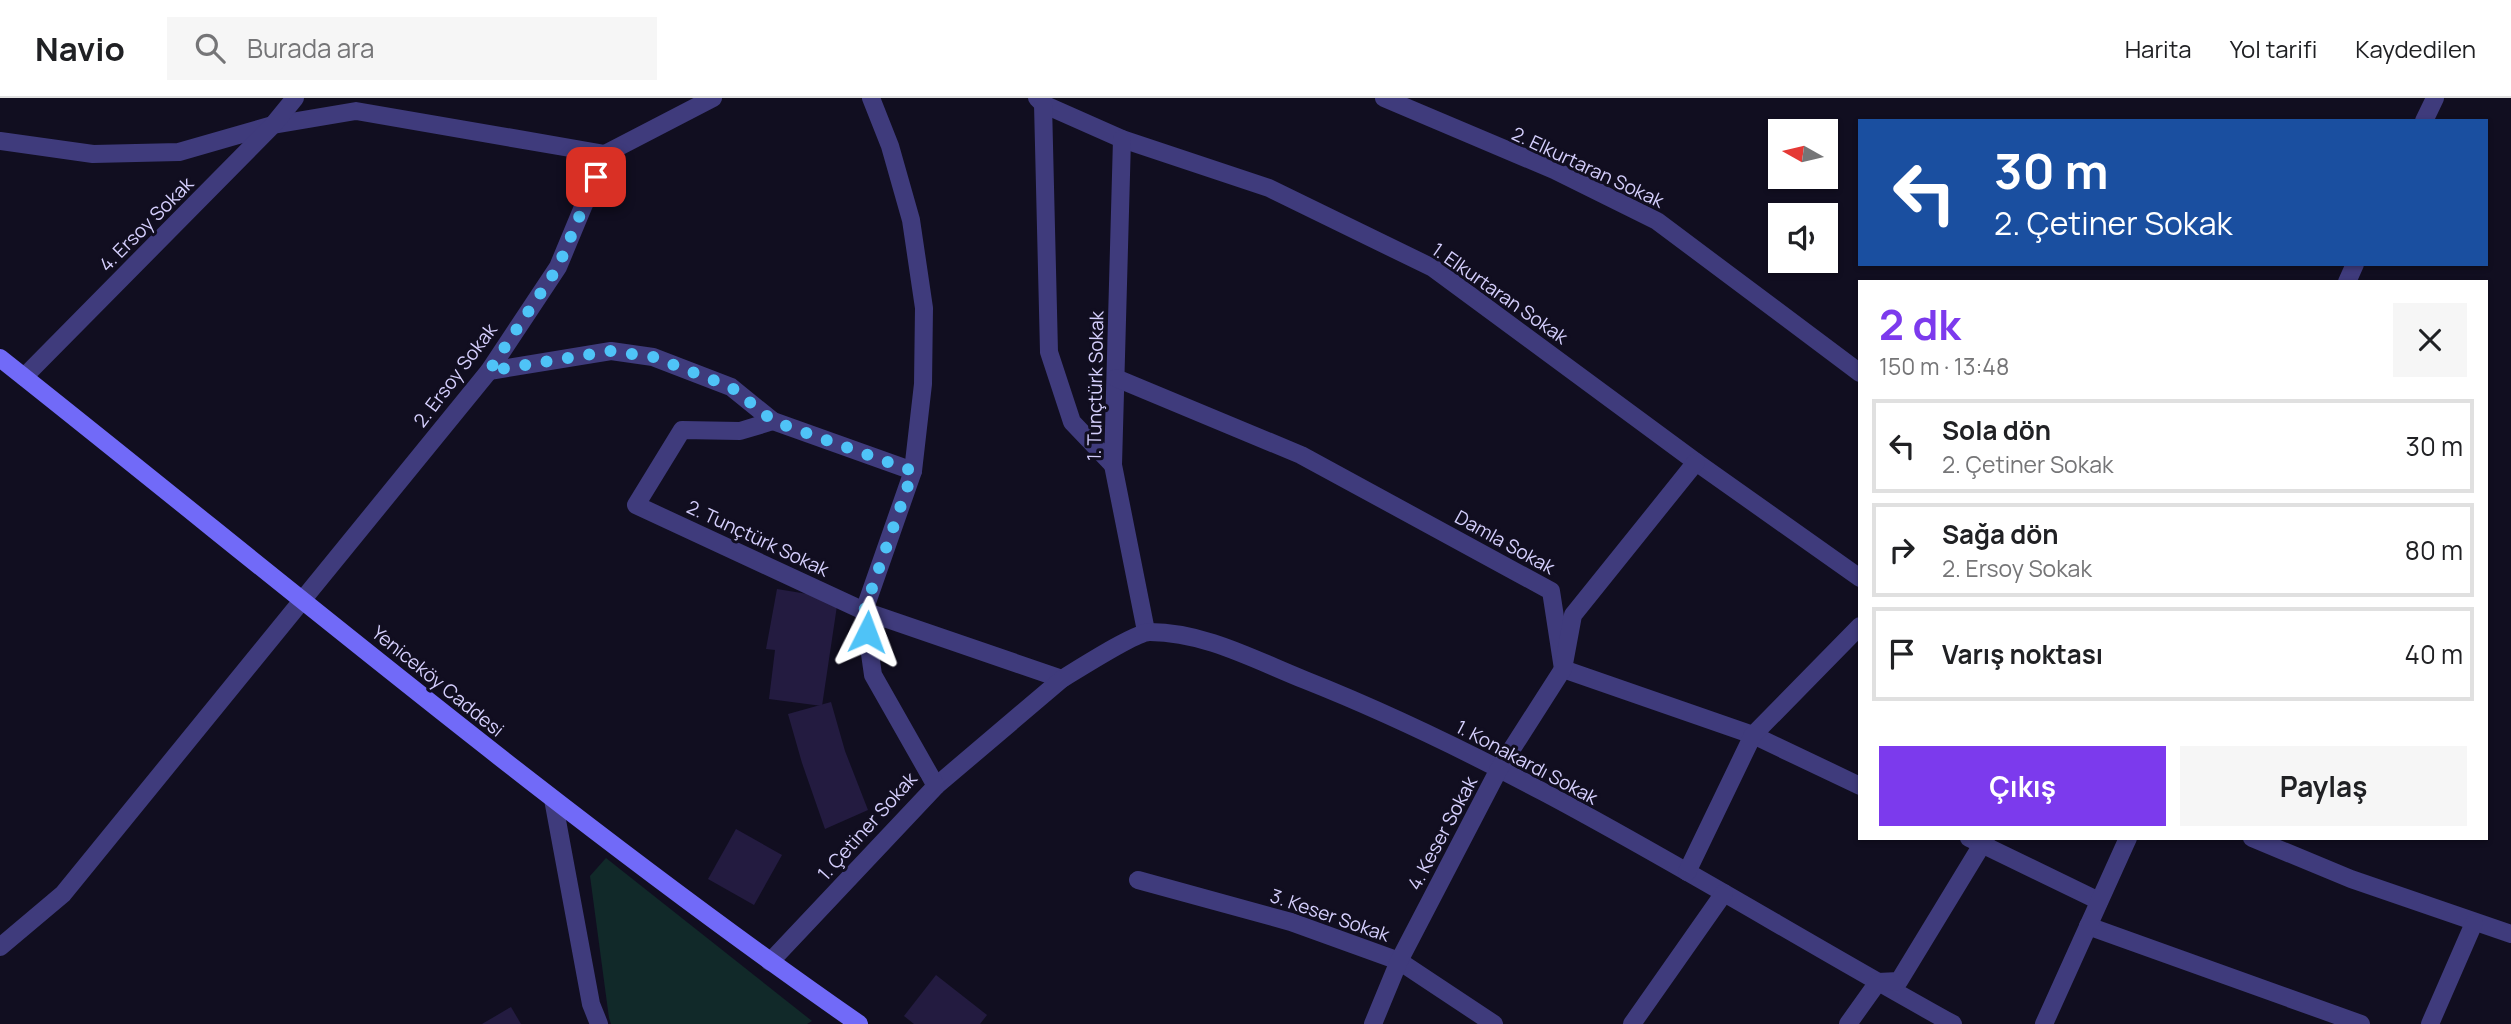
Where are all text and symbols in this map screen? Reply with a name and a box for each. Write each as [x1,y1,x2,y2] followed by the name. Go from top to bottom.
[167,17,657,80] search box
[35,26,125,71] text: Navio
[191,29,229,67] icon: search
[247,30,374,66] text: Burada ara
[2125,32,2192,65] text: Harita
[2230,32,2317,65] text: Yol tarifi
[2355,32,2476,65] text: Kaydedilen
[1768,119,1838,189] north arrow
[1768,119,1838,273] map controls
[1508,120,1669,214] street label: 2. Elkurtaran Sokak
[1994,137,2109,204] text: 30 m
[566,147,626,207] pin
[1879,147,1970,238] icon: left
[577,158,615,196] icon: arrive
[93,171,199,277] street label: 4. Ersoy Sokak
[1994,201,2232,245] text: 2. Çetiner Sokak
[1768,203,1838,273] button: sound
[1427,236,1574,350] street label: 1. Elkurtaran Sokak
[1879,295,1961,353] text: 2 dk
[2393,303,2467,377] button: close
[1081,310,1109,461] street label: 1. Tunçtürk Sokak
[407,317,503,432] street label: 2. Ersoy Sokak
[1879,350,2009,382] text: 150 m · 13:48
[1942,412,2051,448] text: Sola dön
[1883,427,1921,465] icon: left
[2406,428,2463,464] text: 30 m
[1942,448,2113,480] text: 2. Çetiner Sokak
[683,494,834,583] street label: 2. Tunçtürk Sokak
[1450,504,1560,580] street label: Damla Sokak
[1942,516,2059,552] text: Sağa dön
[1883,531,1921,569] icon: right
[2405,532,2463,568] text: 80 m
[1942,552,2092,584] text: 2. Ersoy Sokak
[830,595,904,669] position arrow
[366,620,510,742] street label: Yeniceköy Caddesi
[1883,635,1921,673] icon: arrive
[1942,636,2103,672] text: Varış noktası
[2405,636,2463,672] text: 40 m
[1451,714,1603,811] street label: 1. Konakardı Sokak
[1879,746,2166,826] button: Çıkış
[2180,746,2467,826] button: Paylaş
[811,766,923,886] street label: 1. Çetiner Sokak
[1401,771,1483,894] street label: 4. Keser Sokak
[1267,882,1394,948] street label: 3. Keser Sokak

